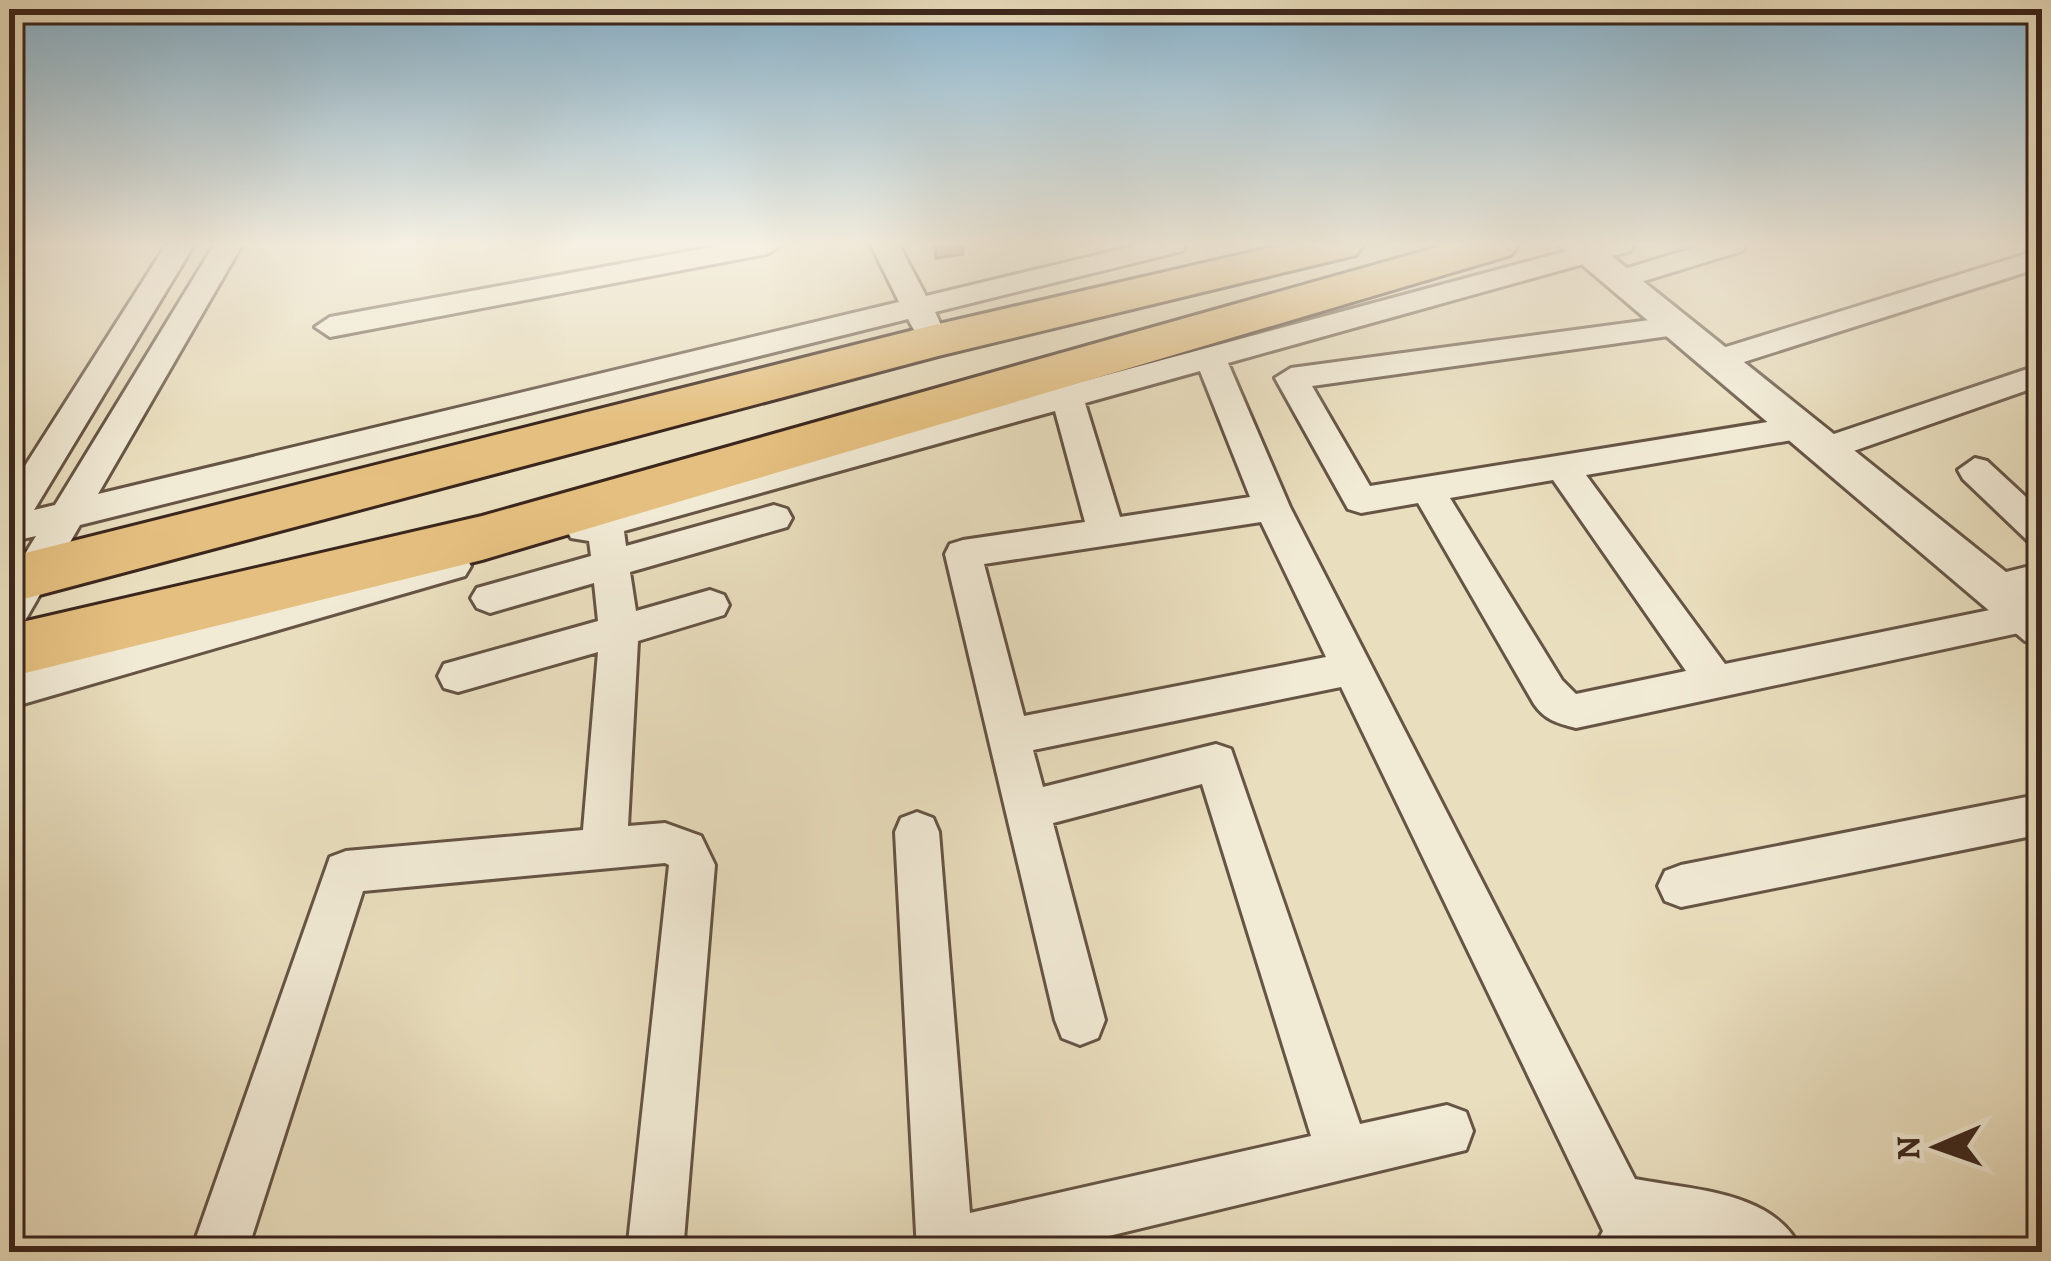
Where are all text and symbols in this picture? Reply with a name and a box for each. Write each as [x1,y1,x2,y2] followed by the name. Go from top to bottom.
[1877,1087,1997,1207] north arrow
[1885,1135,1930,1161] text: N

